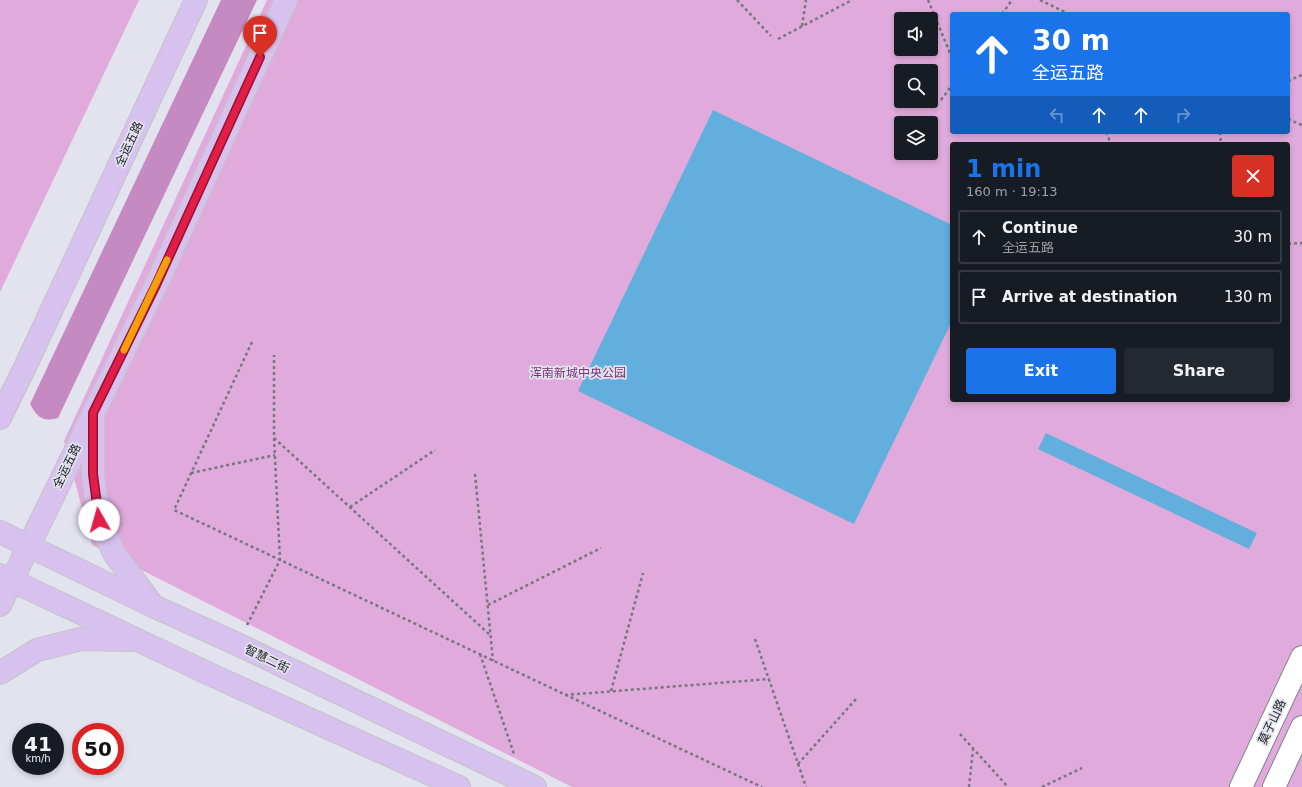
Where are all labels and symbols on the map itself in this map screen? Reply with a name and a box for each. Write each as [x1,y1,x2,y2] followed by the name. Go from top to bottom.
[243,16,277,57] pin
[113,119,145,169] street label: 全运五路
[530,366,626,380] park label: 浑南新城中央公园
[50,441,84,491] street label: 全运五路
[78,499,120,541] position arrow
[242,642,292,676] street label: 智慧二街
[1256,697,1288,747] street label: 莫子山路
[72,723,124,775] speed limit sign: 50

